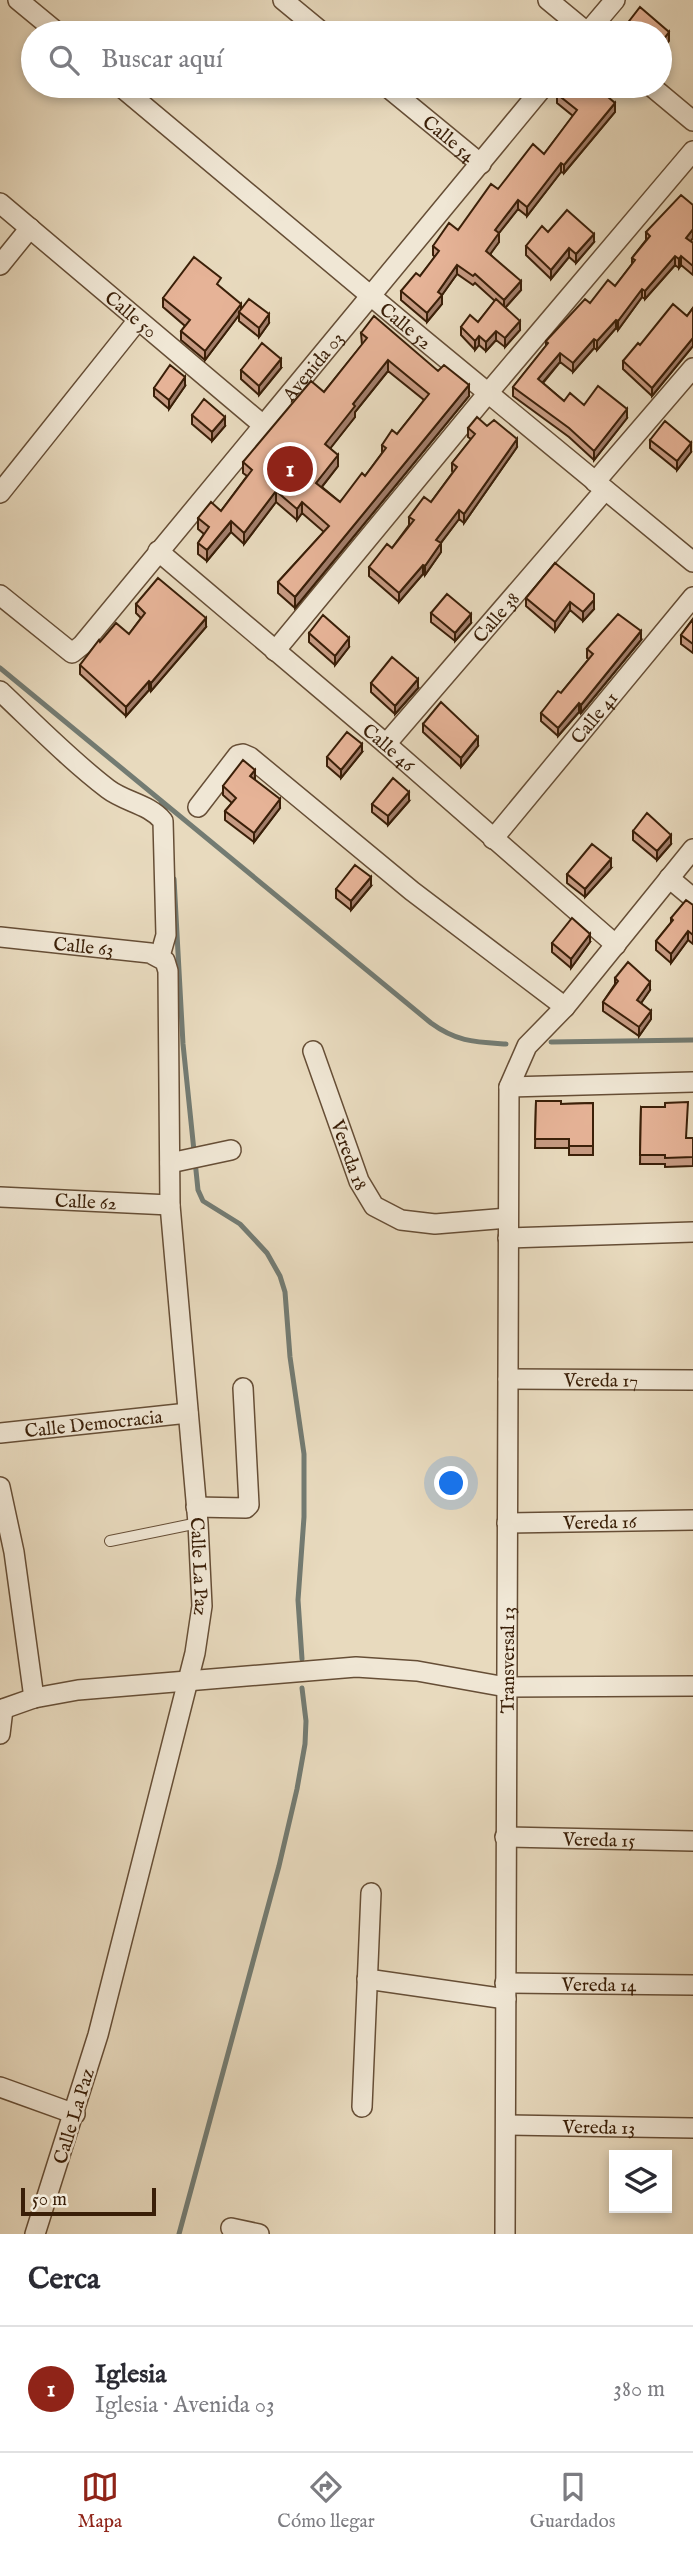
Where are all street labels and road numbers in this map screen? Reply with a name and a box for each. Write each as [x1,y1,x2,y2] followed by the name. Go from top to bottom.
[417,111,480,169] street label: Calle 54
[99,287,161,344] street label: Calle 50
[374,298,436,356] street label: Calle 52
[277,328,350,408] street label: Avenida 03
[469,588,526,648] street label: Calle 38
[566,687,624,750] street label: Calle 41
[356,719,420,779] street label: Calle 46
[52,933,115,963] street label: Calle 63
[324,1116,372,1196] street label: Vereda 18
[54,1190,117,1216] street label: Calle 62
[563,1369,638,1394] street label: Vereda 17
[23,1406,165,1444] street label: Calle Democracia
[562,1511,638,1536] street label: Vereda 16
[184,1517,212,1617] street label: Calle La Paz
[497,1606,521,1714] street label: Transversal 13
[561,1828,636,1854] street label: Vereda 15
[560,1974,637,1998] street label: Vereda 14
[49,2066,101,2167] street label: Calle La Paz
[561,2116,635,2141] street label: Vereda 13

